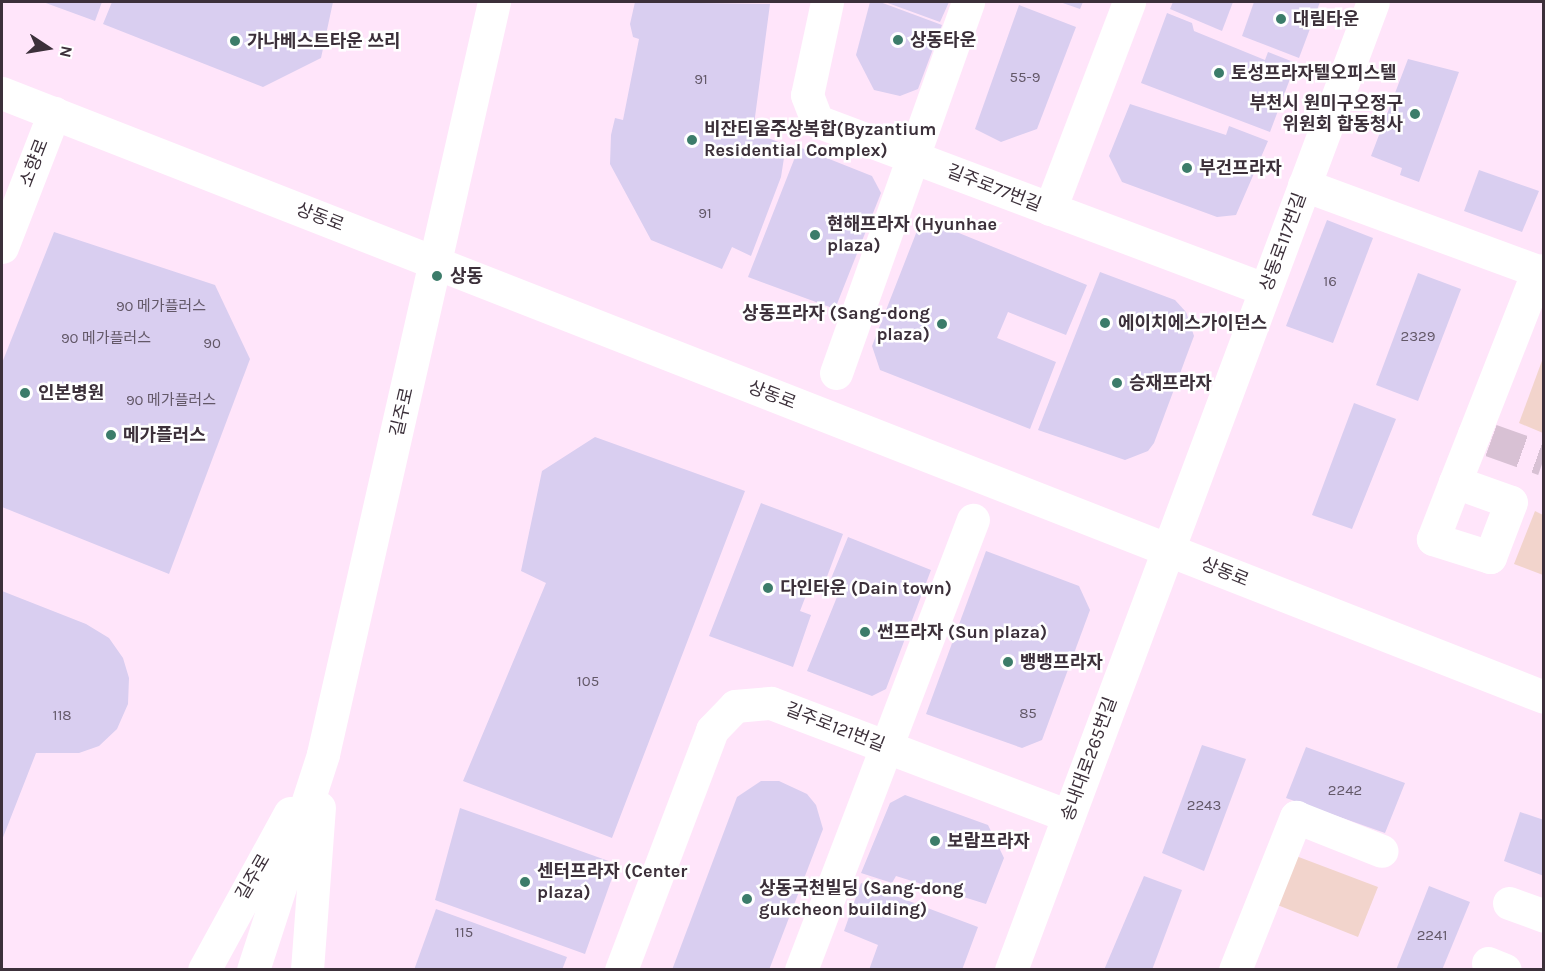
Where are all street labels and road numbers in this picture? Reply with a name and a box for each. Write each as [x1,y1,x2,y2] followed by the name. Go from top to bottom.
[15,136,53,190] street label: 소향로
[944,160,1044,216] street label: 길주로77번길
[1255,190,1311,294] street label: 상동로117번길
[293,198,347,236] street label: 상동로
[745,376,799,414] street label: 상동로
[386,385,418,439] street label: 길주로
[1198,553,1252,591] street label: 상동로
[1057,694,1121,824] street label: 송내대로265번길
[782,698,888,756] street label: 길주로121번길
[231,850,275,904] street label: 길주로

